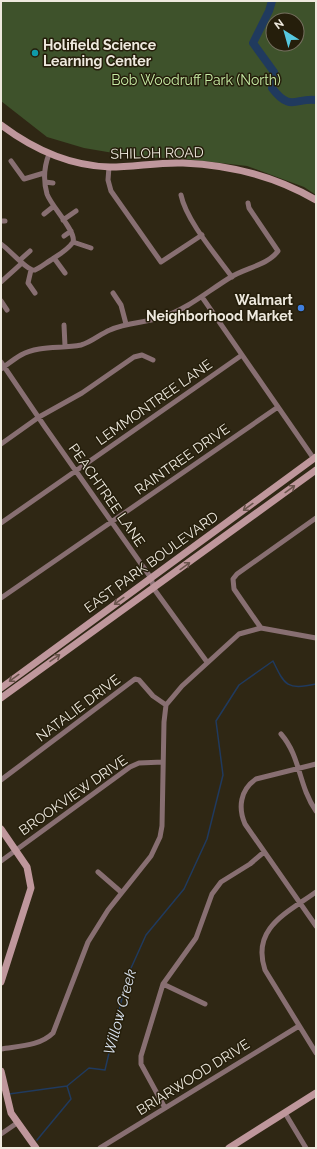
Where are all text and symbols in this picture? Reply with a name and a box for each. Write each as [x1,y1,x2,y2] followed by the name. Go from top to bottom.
[265,12,305,52] north arrow
[272,17,287,32] text: N
[43,37,157,69] place label: Holifield Science Learning Center
[30,48,40,58] marker: Holifield Science Learning Center
[111,72,281,88] park label: Bob Woodruff Park (North)
[110,144,204,162] street label: SHILOH ROAD
[146,292,294,324] place label: Walmart Neighborhood Market
[296,303,306,313] marker: Walmart Neighborhood Market
[93,356,215,448] street label: LEMMONTREE LANE
[132,420,232,498] street label: RAINTREE DRIVE
[66,441,148,549] street label: PEACHTREE LANE
[285,485,296,493] one-way arrow
[243,503,254,511] one-way arrow
[81,508,221,616] street label: EAST PARK BOULEVARD
[180,561,191,570] one-way arrow
[114,597,125,605] one-way arrow
[50,654,61,662] one-way arrow
[33,671,123,745] street label: NATALIE DRIVE
[9,674,20,682] one-way arrow
[16,752,130,838] street label: BROOKVIEW DRIVE
[100,967,140,1057] water label: Willow Creek
[134,1036,252,1118] street label: BRIARWOOD DRIVE

